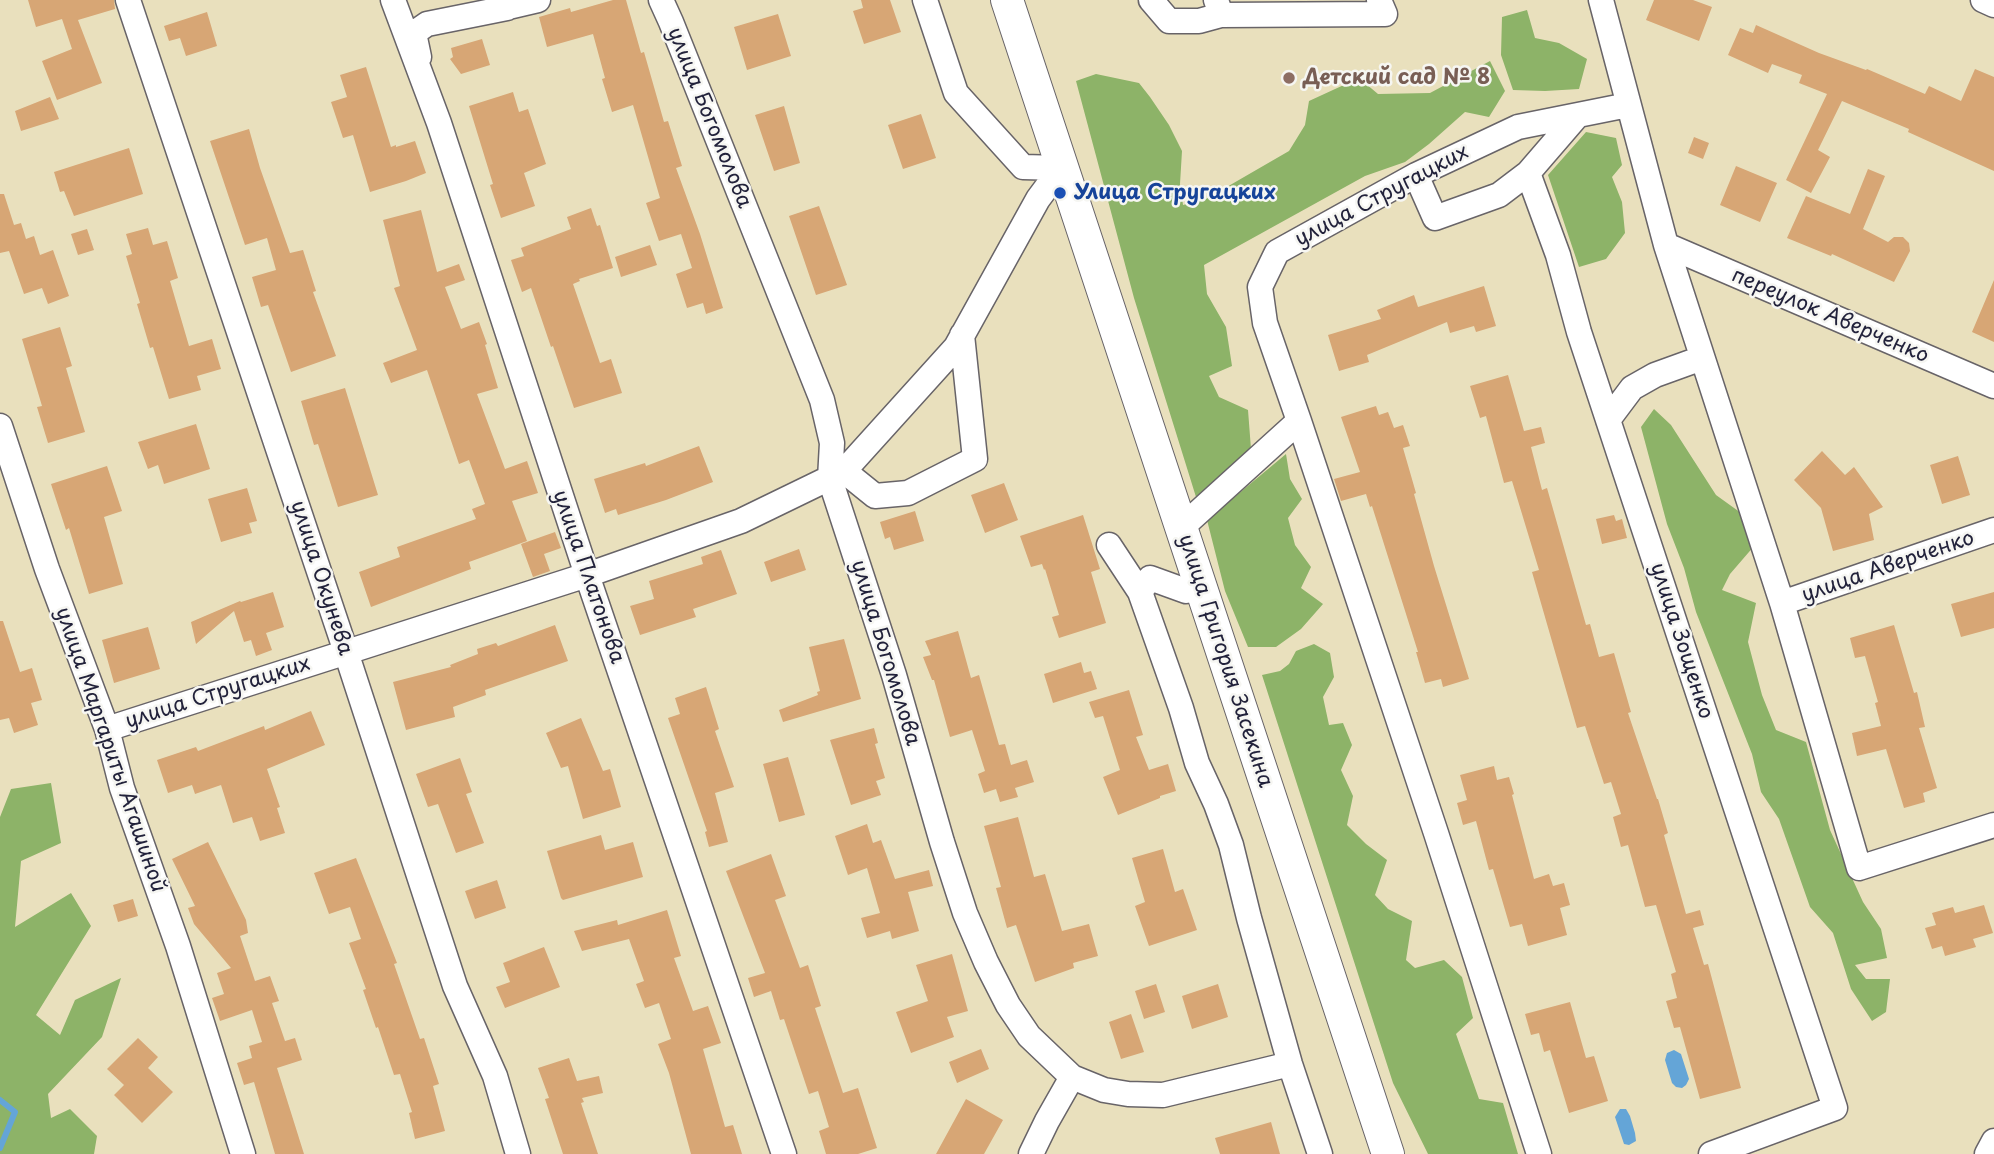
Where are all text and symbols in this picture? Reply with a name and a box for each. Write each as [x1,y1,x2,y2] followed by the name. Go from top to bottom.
[661,24,757,212] street label: улица Богомолова
[1303,65,1490,91] place label: Детский сад № 8
[1281,70,1297,86] marker: Детский сад № 8
[1291,140,1473,252] street label: улица Стругацких
[1074,180,1276,206] place label: Улица Стругацких
[1052,185,1068,201] marker: Улица Стругацких
[1728,263,1932,369] street label: переулок Аверченко
[547,487,629,667] street label: улица Платонова
[284,498,358,658] street label: улица Окунева
[1798,526,1978,608] street label: улица Аверченко
[1172,531,1278,791] street label: улица Григория Засекина
[845,557,925,749] street label: улица Богомолова
[1644,560,1718,722] street label: улица Зощенко
[49,604,171,896] street label: улица Маргариты Агашиной
[122,651,314,735] street label: улица Стругацких

